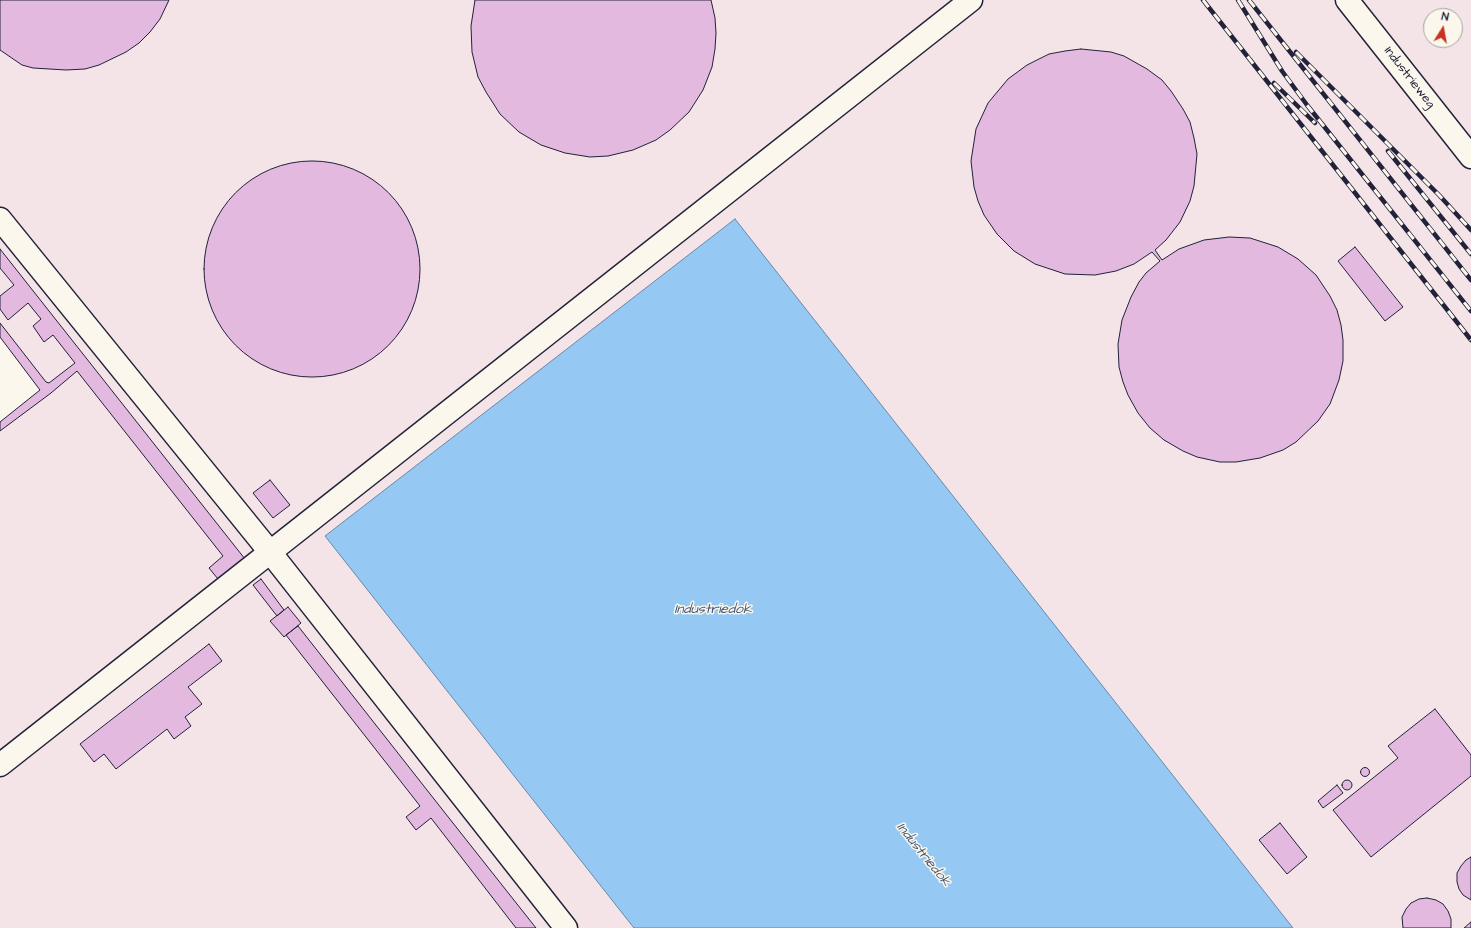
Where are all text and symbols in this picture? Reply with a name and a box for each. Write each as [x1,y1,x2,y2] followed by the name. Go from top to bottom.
[1423,8,1463,48] north arrow
[1440,9,1450,25] text: N
[1380,44,1438,112] street label: Industrieweg
[674,602,752,618] water label: Industriedok
[892,820,954,890] water label: Industriedok

